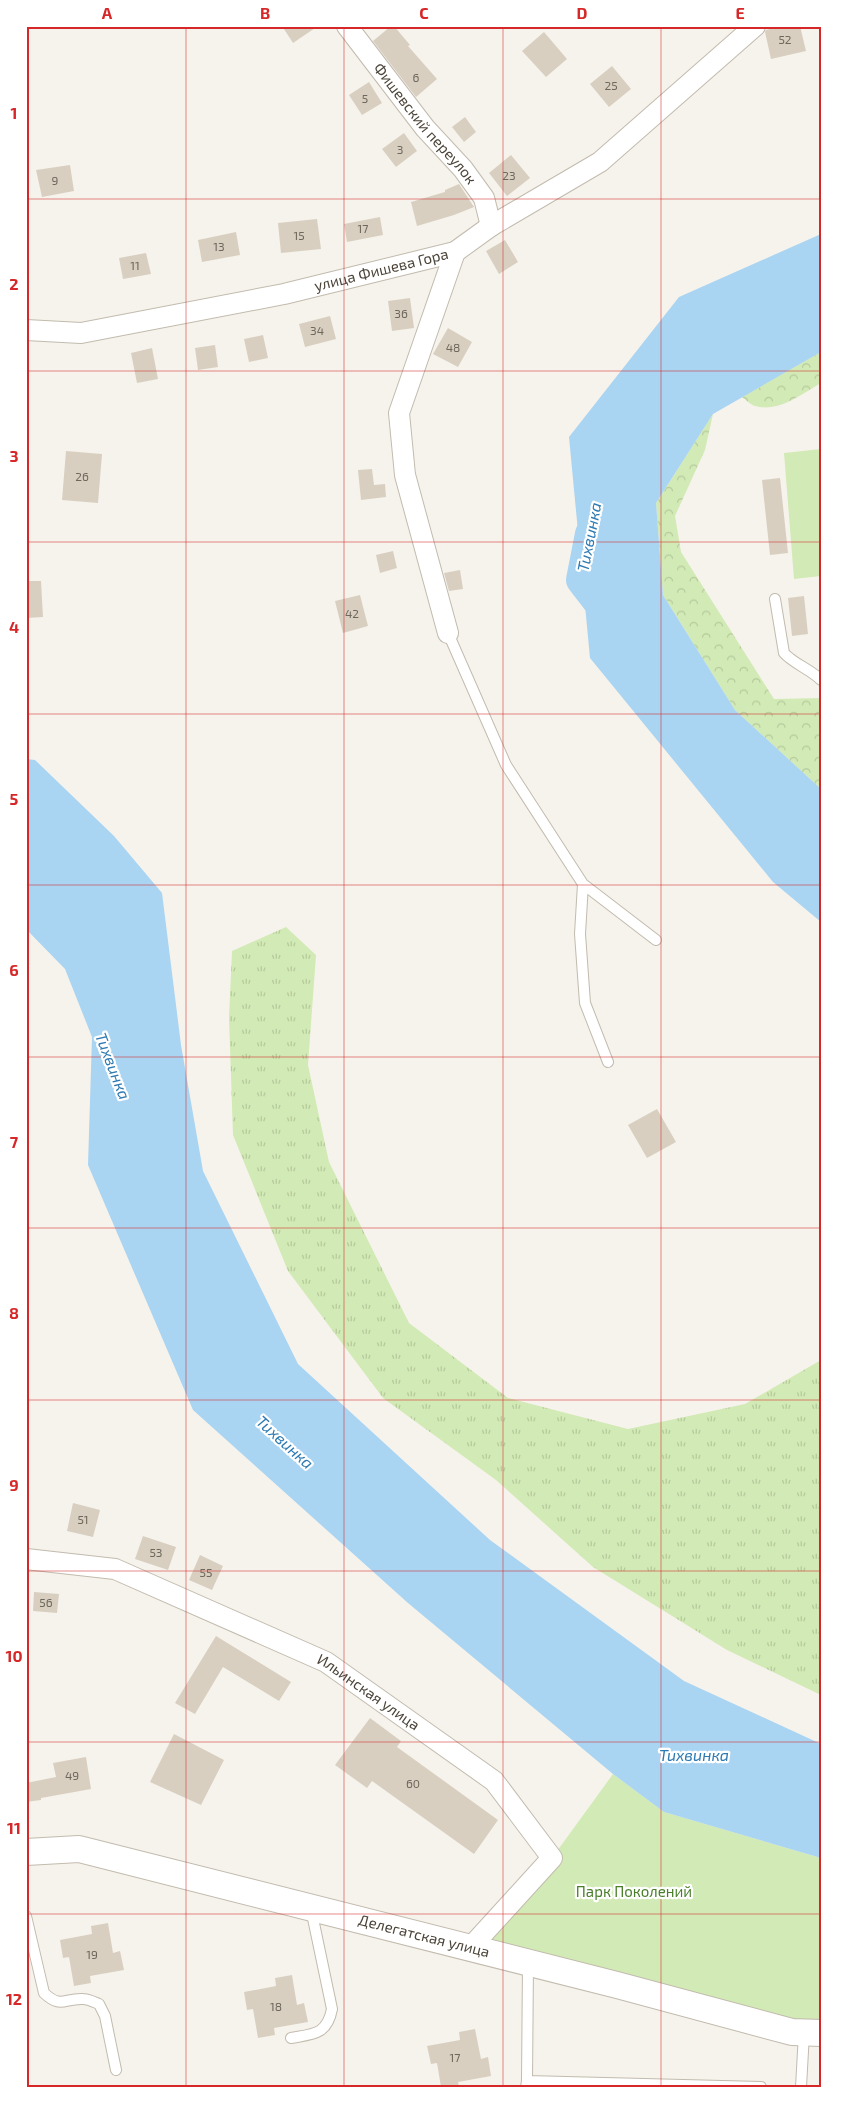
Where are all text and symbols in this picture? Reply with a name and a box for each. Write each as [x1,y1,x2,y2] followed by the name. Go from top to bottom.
[102,3,113,22] text: A
[260,3,270,22] text: B
[419,3,429,22] text: C
[577,3,588,22] text: D
[735,3,745,22] text: E
[778,32,792,46] house number: 52
[370,59,481,187] street label: Фишевский переулок
[413,70,420,84] house number: 6
[604,78,618,92] house number: 25
[362,91,368,105] house number: 5
[11,103,17,122] text: 1
[397,142,403,156] house number: 3
[502,168,516,182] house number: 23
[52,173,59,187] house number: 9
[358,221,368,235] house number: 17
[293,228,305,242] house number: 15
[213,239,225,253] house number: 13
[312,244,450,295] street label: улица Фишева Гора
[130,258,140,272] house number: 11
[9,274,19,293] text: 2
[394,306,408,320] house number: 36
[310,323,324,337] house number: 34
[446,340,460,354] house number: 48
[9,446,19,465] text: 3
[75,469,89,483] house number: 26
[572,501,605,573] water label: Тихвинка
[345,606,359,620] house number: 42
[9,617,19,636] text: 4
[10,789,19,808] text: 5
[9,960,19,979] text: 6
[92,1030,135,1102] water label: Тихвинка
[10,1132,19,1151] text: 7
[9,1303,19,1322] text: 8
[253,1411,318,1472] water label: Тихвинка
[9,1475,19,1494] text: 9
[77,1512,89,1526] house number: 51
[149,1545,163,1559] house number: 53
[200,1565,212,1579] house number: 55
[39,1595,53,1609] house number: 56
[5,1646,23,1665] text: 10
[315,1649,424,1734] street label: Ильинская улица
[659,1745,729,1764] water label: Тихвинка
[65,1768,79,1782] house number: 49
[406,1776,420,1790] house number: 60
[7,1818,21,1837] text: 11
[576,1882,692,1900] park label: Парк Поколений
[357,1910,492,1960] street label: Делегатская улица
[86,1947,98,1961] house number: 19
[6,1989,22,2008] text: 12
[270,1999,282,2013] house number: 18
[450,2050,460,2064] house number: 17

